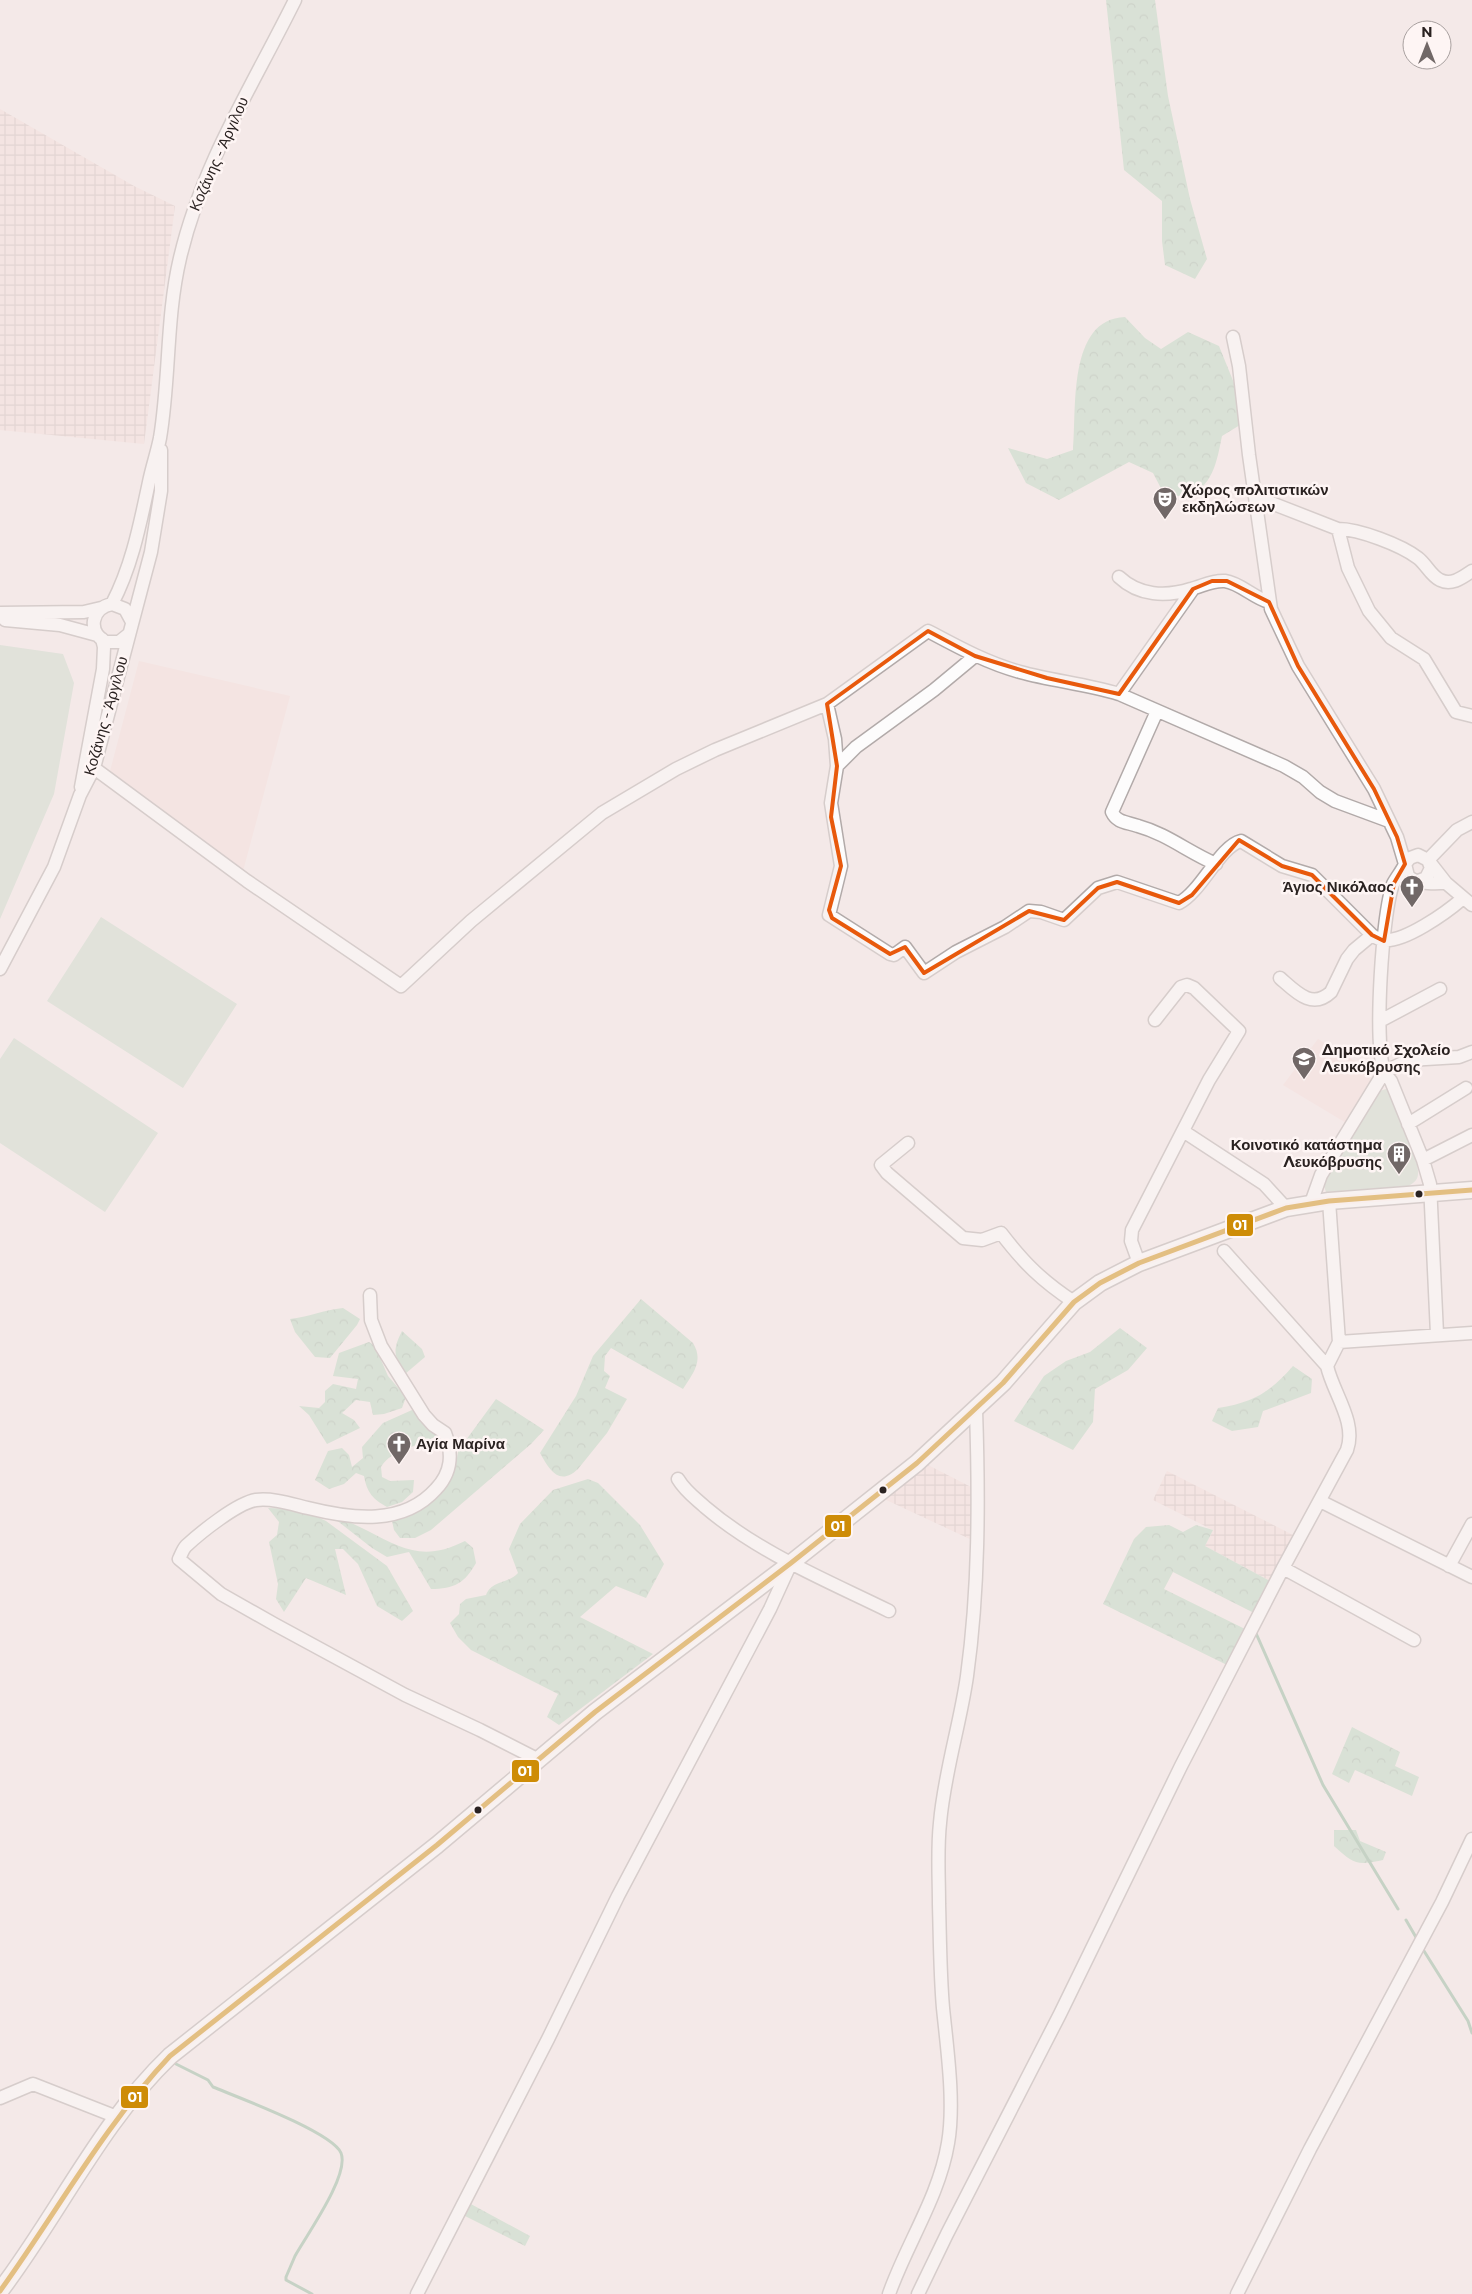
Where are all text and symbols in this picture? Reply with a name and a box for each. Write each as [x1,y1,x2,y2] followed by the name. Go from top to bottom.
[1402,20,1452,70] north arrow
[1421,23,1433,41] text: N
[185,94,252,214] street label: Κοζάνης - Άργιλου
[1180,480,1329,516] place label: Χώρος πολιτιστικών εκδηλώσεων
[1152,486,1178,520] theatre icon: Χώρος πολιτιστικών εκδηλώσεων
[79,654,132,778] street label: Κοζάνης - Άργιλου
[1399,874,1425,908] church icon: Άγιος Νικόλαος
[1283,877,1394,896] place label: Άγιος Νικόλαος
[1321,1040,1450,1076] place label: Δημοτικό Σχολείο Λευκόβρυσης
[1291,1046,1317,1080] school or university icon: Δημοτικό Σχολείο Λευκόβρυσης
[1231,1135,1383,1171] place label: Κοινοτικό κατάστημα Λευκόβρυσης
[1386,1141,1412,1175] building icon: Κοινοτικό κατάστημα Λευκόβρυσης
[1414,1189,1424,1199] unlabelled marker
[1226,1213,1254,1237] line badge: 01
[1233,1216,1247,1234] text: 01
[386,1431,412,1465] church icon: Αγία Μαρίνα
[416,1434,506,1453] place label: Αγία Μαρίνα
[878,1485,888,1495] unlabelled marker
[824,1514,852,1538] line badge: 01
[831,1517,845,1535] text: 01
[511,1759,540,1783] line badge: 01
[518,1762,532,1780] text: 01
[473,1805,483,1815] unlabelled marker
[120,2085,149,2109] line badge: 01
[128,2088,142,2106] text: 01

